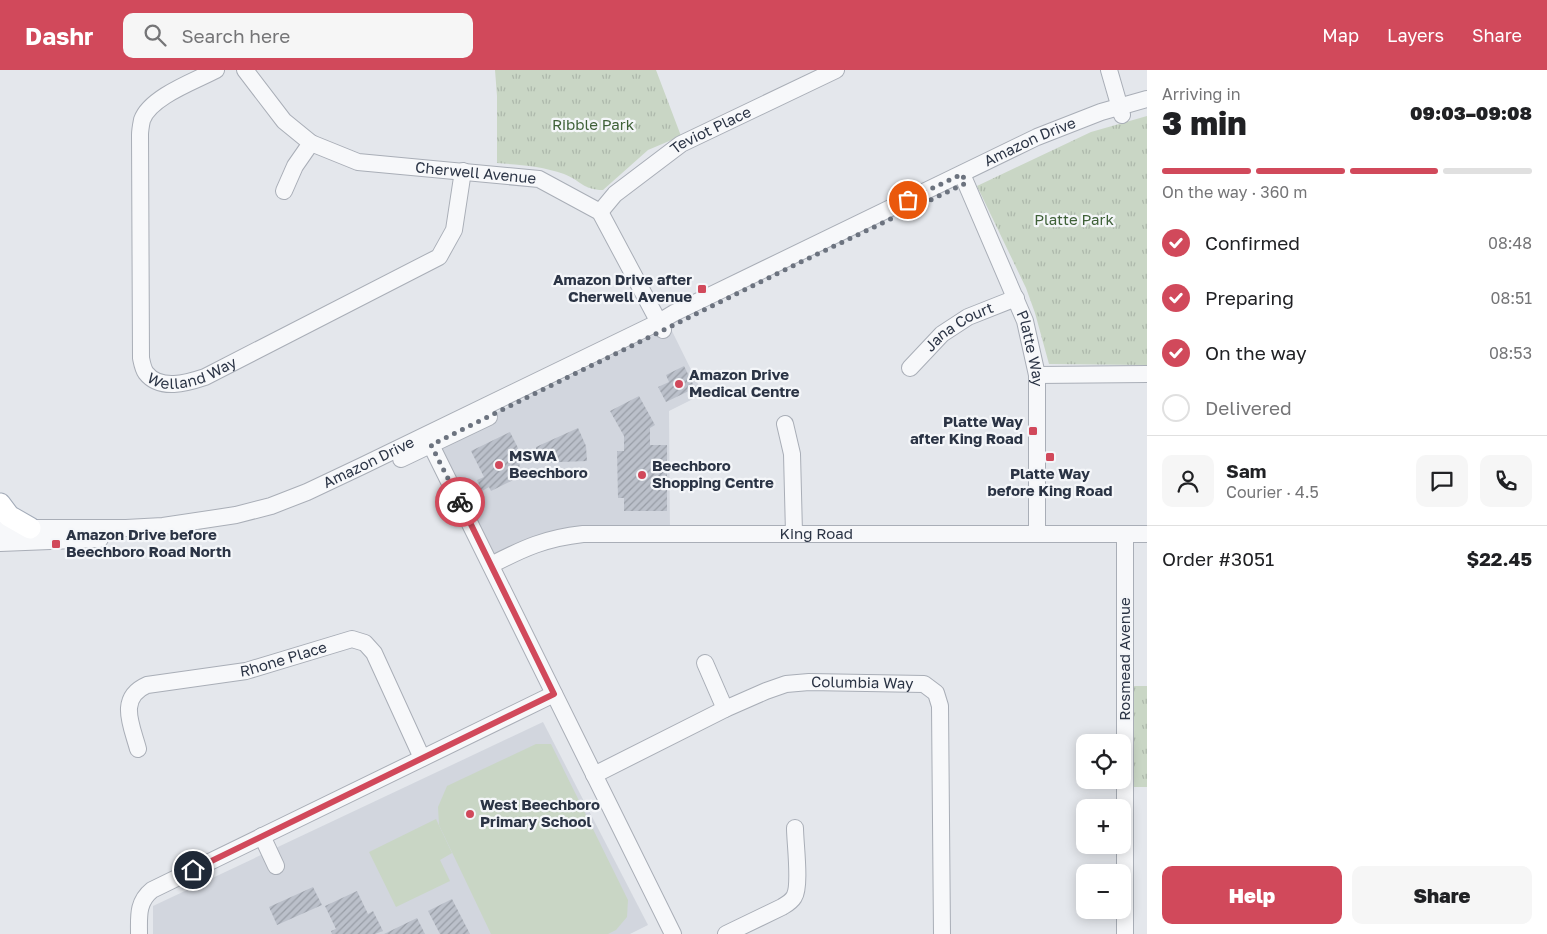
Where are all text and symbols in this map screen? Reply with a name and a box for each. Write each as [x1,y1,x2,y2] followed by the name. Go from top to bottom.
[123,13,473,58] search box
[25,21,93,50] text: Dashr
[141,21,169,49] icon: search
[181,24,290,47] text: Search here
[1322,24,1359,46] text: Map
[1387,24,1444,46] text: Layers
[1472,24,1522,46] text: Share
[1162,84,1241,104] text: Arriving in
[1410,101,1532,124] text: 09:03–09:08
[666,102,754,157] street label: Teviot Place
[1162,104,1247,142] text: 3 min
[981,113,1078,169] street label: Amazon Drive
[552,115,635,133] park label: Ribble Park
[415,157,537,187] street label: Cherwell Avenue
[887,179,929,221] pin
[1162,182,1307,202] text: On the way · 360 m
[894,186,922,214] icon: bag
[1034,210,1114,228] park label: Platte Park
[1162,229,1190,257] icon: check
[1205,231,1300,254] text: Confirmed
[1488,233,1532,253] text: 08:48
[553,270,692,305] place label: Amazon Drive after Cherwell Avenue
[696,283,708,295] marker: Amazon Drive after Cherwell Avenue
[1162,284,1190,312] icon: check
[1205,286,1294,309] text: Preparing
[1490,288,1532,308] text: 08:51
[920,298,996,355] street label: Jana Court
[1013,307,1047,387] street label: Platte Way
[1162,339,1190,367] icon: check
[1205,341,1307,364] text: On the way
[1489,343,1532,363] text: 08:53
[145,352,240,392] street label: Welland Way
[689,365,800,400] place label: Amazon Drive Medical Centre
[673,378,685,390] marker: Amazon Drive Medical Centre
[1205,396,1292,419] text: Delivered
[910,412,1023,447] place label: Platte Way after King Road
[1027,425,1039,437] marker: Platte Way after King Road
[320,432,417,491] street label: Amazon Drive
[509,446,588,481] place label: MSWA Beechboro
[1044,451,1056,463] marker: Platte Way before King Road
[1162,455,1214,507] button: person
[1416,455,1468,507] button: chat
[1480,455,1532,507] button: phone
[652,456,774,491] place label: Beechboro Shopping Centre
[493,459,505,471] marker: MSWA Beechboro
[1226,459,1266,482] text: Sam
[988,464,1112,499] place label: Platte Way before King Road
[636,469,648,481] marker: Beechboro Shopping Centre
[435,477,485,527] courier
[1226,482,1319,502] text: Courier · 4.5
[446,488,474,516] icon: bike
[780,524,853,542] street label: King Road
[66,525,231,560] place label: Amazon Drive before Beechboro Road North
[50,538,62,550] marker: Amazon Drive before Beechboro Road North
[1162,547,1274,570] text: Order #3051
[1467,547,1532,570] text: $22.45
[1115,597,1133,721] street label: Rosmead Avenue
[239,637,329,680] street label: Rhone Place
[811,672,914,692] street label: Columbia Way
[1076,734,1131,919] map controls
[1076,734,1131,789] button: locate
[480,795,600,830] place label: West Beechboro Primary School
[1076,799,1131,854] button: +
[464,808,476,820] marker: West Beechboro Primary School
[172,849,214,891] pin
[179,856,207,884] icon: home
[1076,864,1131,919] button: −
[1162,866,1342,924] button: Help
[1352,866,1532,924] button: Share

